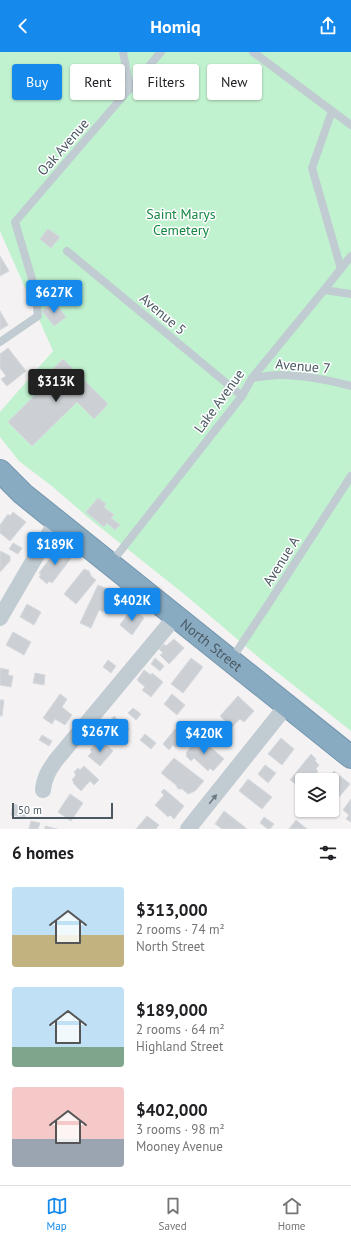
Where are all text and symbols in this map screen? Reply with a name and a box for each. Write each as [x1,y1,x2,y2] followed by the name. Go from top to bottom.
[12,15,34,37] icon: back
[150,15,201,38] text: Homiq
[317,15,339,37] icon: share
[12,64,62,100] chip: Buy
[70,64,125,100] chip: Rent
[133,64,199,100] chip: Filters
[207,64,262,100] chip: New
[33,115,93,179] street label: Oak Avenue
[146,205,216,239] park label: Saint Marys Cemetery
[26,280,82,314] pin: $627K
[35,284,73,301] text: $627K
[136,289,190,339] street label: Avenue 5
[275,355,331,377] street label: Avenue 7
[190,366,248,436] street label: Lake Avenue
[28,369,84,403] pin: $313K
[37,373,75,390] text: $313K
[27,532,83,566] pin: $189K
[259,532,304,589] street label: Avenue A
[36,536,74,553] text: $189K
[104,588,160,622] pin: $402K
[113,592,151,609] text: $402K
[177,615,246,675] street label: North Street
[72,719,128,753] pin: $267K
[176,721,232,755] pin: $420K
[81,723,119,740] text: $267K
[185,725,223,742] text: $420K
[295,773,339,817] map controls
[295,773,339,817] button: layers
[208,793,217,804] one-way arrow
[12,801,113,820] scale bar
[18,803,42,817] text: 50 m
[12,842,74,864] text: 6 homes
[317,842,339,864] icon: filters
[136,899,208,921] text: $313,000
[44,903,92,951] icon: home
[136,921,225,938] text: 2 rooms · 74 m²
[136,938,205,955] text: North Street
[136,999,208,1021] text: $189,000
[44,1003,92,1051] icon: home
[136,1021,225,1038] text: 2 rooms · 64 m²
[136,1038,223,1055] text: Highland Street
[136,1099,208,1121] text: $402,000
[44,1103,92,1151] icon: home
[136,1121,225,1138] text: 3 rooms · 98 m²
[136,1138,223,1155] text: Mooney Avenue
[46,1195,68,1233] tab: Map
[159,1195,187,1233] tab: Saved
[278,1195,305,1233] tab: Home

